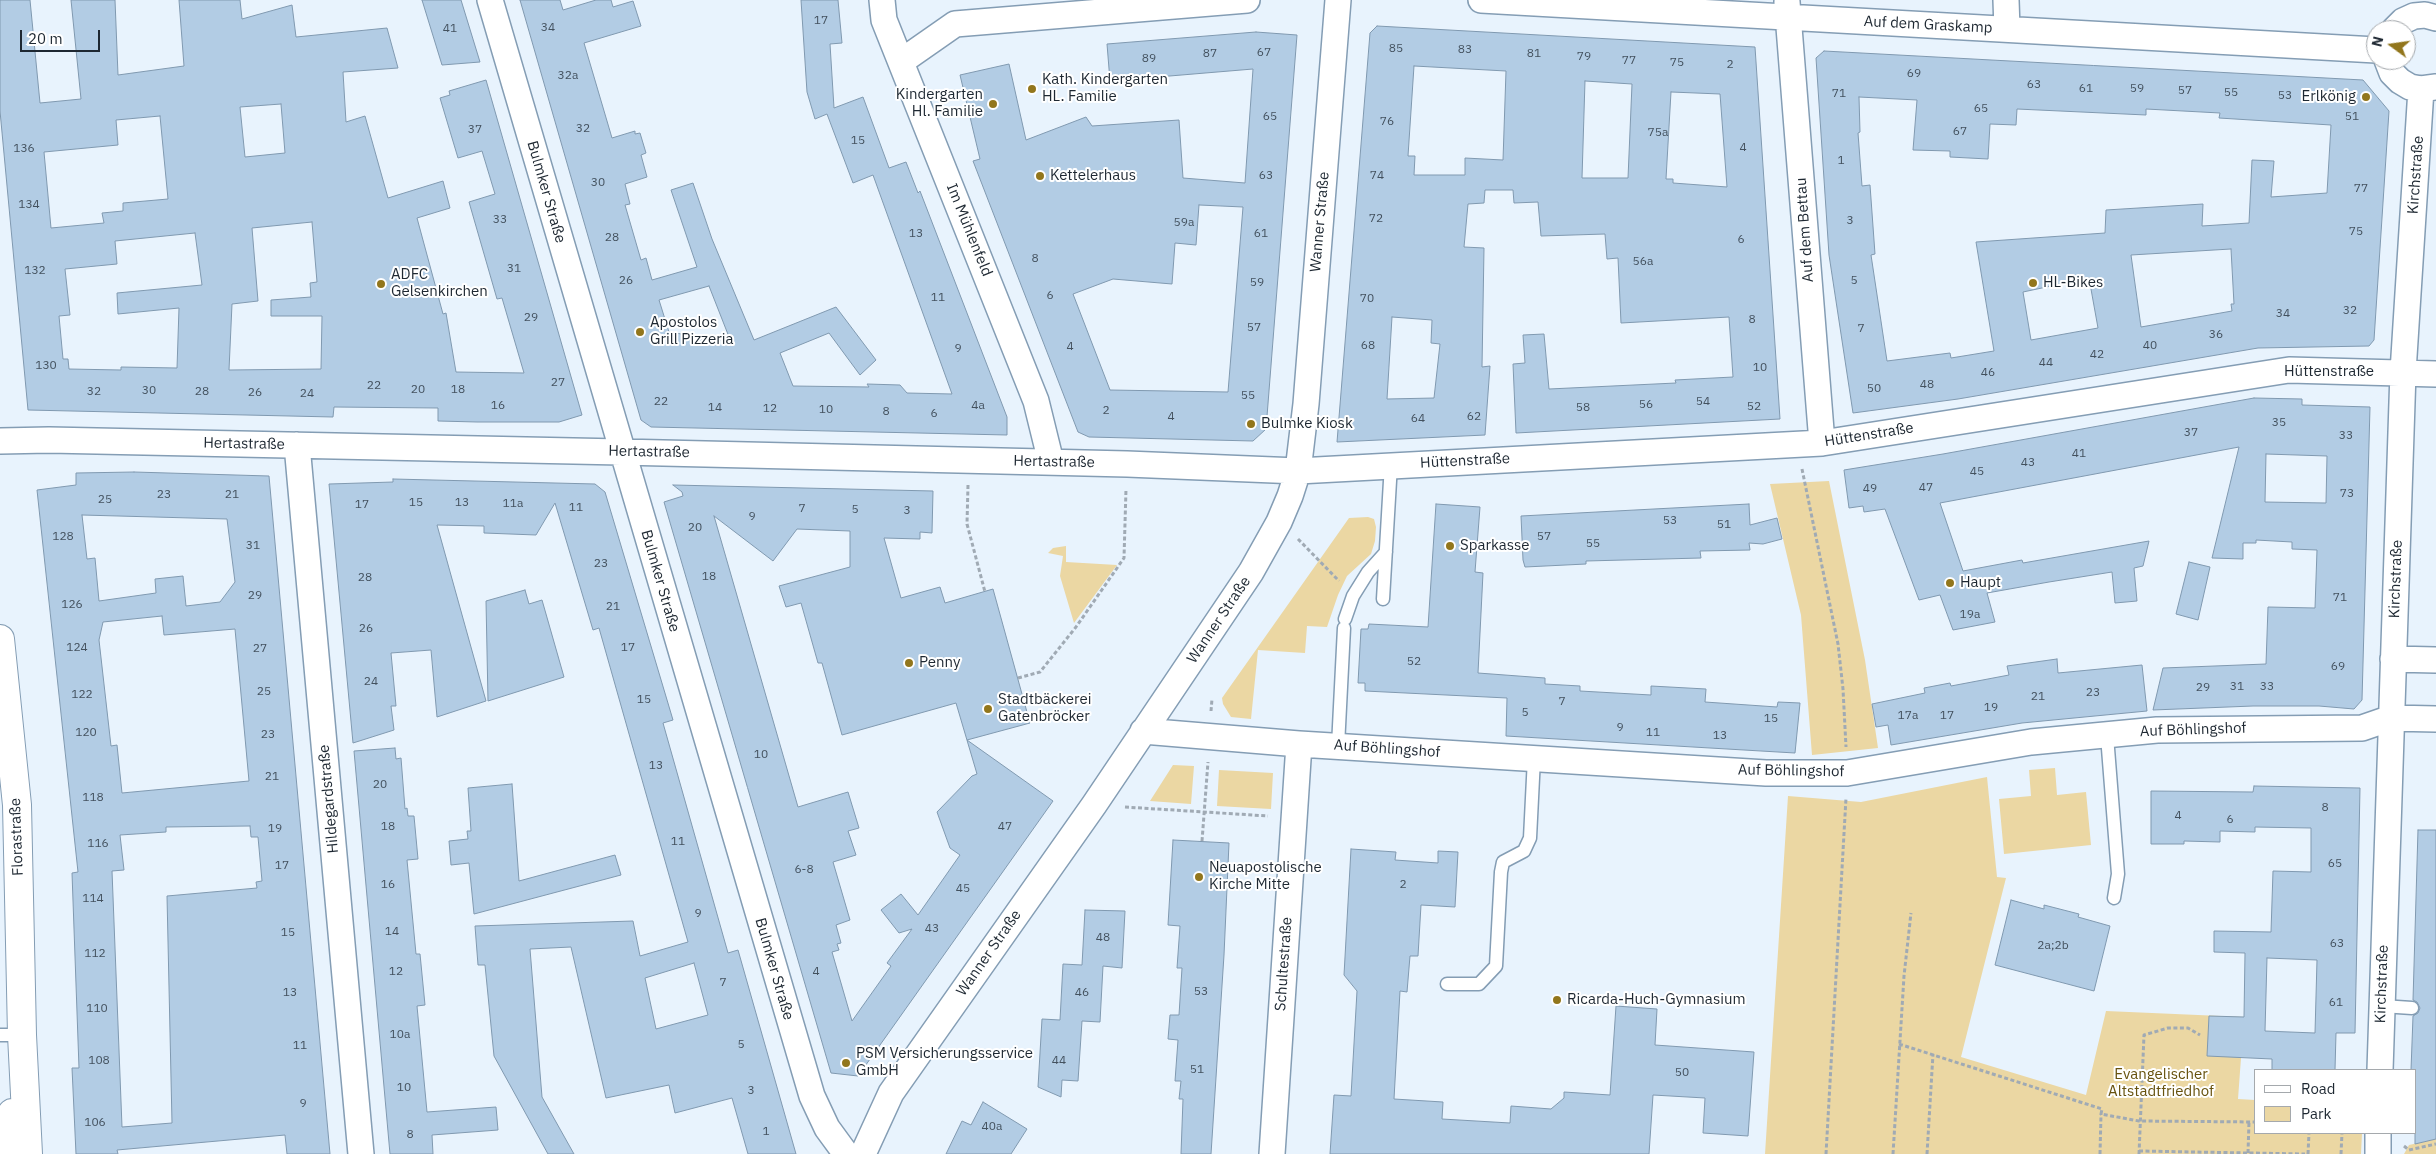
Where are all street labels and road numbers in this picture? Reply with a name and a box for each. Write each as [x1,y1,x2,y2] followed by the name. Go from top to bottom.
[1863,13,1993,37] street label: Auf dem Graskamp
[2404,135,2428,215] street label: Kirchstraße
[523,139,569,245] street label: Bulmker Straße
[1307,171,1333,273] street label: Wanner Straße
[1792,177,1818,283] street label: Auf dem Bettau
[942,181,996,279] street label: Im Mühlenfeld
[2284,363,2374,381] street label: Hüttenstraße
[1823,419,1915,451] street label: Hüttenstraße
[203,434,285,454] street label: Hertastraße
[608,442,690,462] street label: Hertastraße
[1420,450,1510,472] street label: Hüttenstraße
[1013,452,1095,472] street label: Hertastraße
[637,528,683,634] street label: Bulmker Straße
[2386,539,2406,619] street label: Kirchstraße
[1183,573,1255,667] street label: Wanner Straße
[2139,719,2247,741] street label: Auf Böhlingshof
[1333,736,1441,762] street label: Auf Böhlingshof
[315,744,343,854] street label: Hildegardstraße
[1738,761,1844,781] street label: Auf Böhlingshof
[7,798,27,876] street label: Florastraße
[953,907,1025,999] street label: Wanner Straße
[751,916,797,1022] street label: Bulmker Straße
[1272,916,1296,1012] street label: Schultestraße
[2372,944,2392,1024] street label: Kirchstraße

